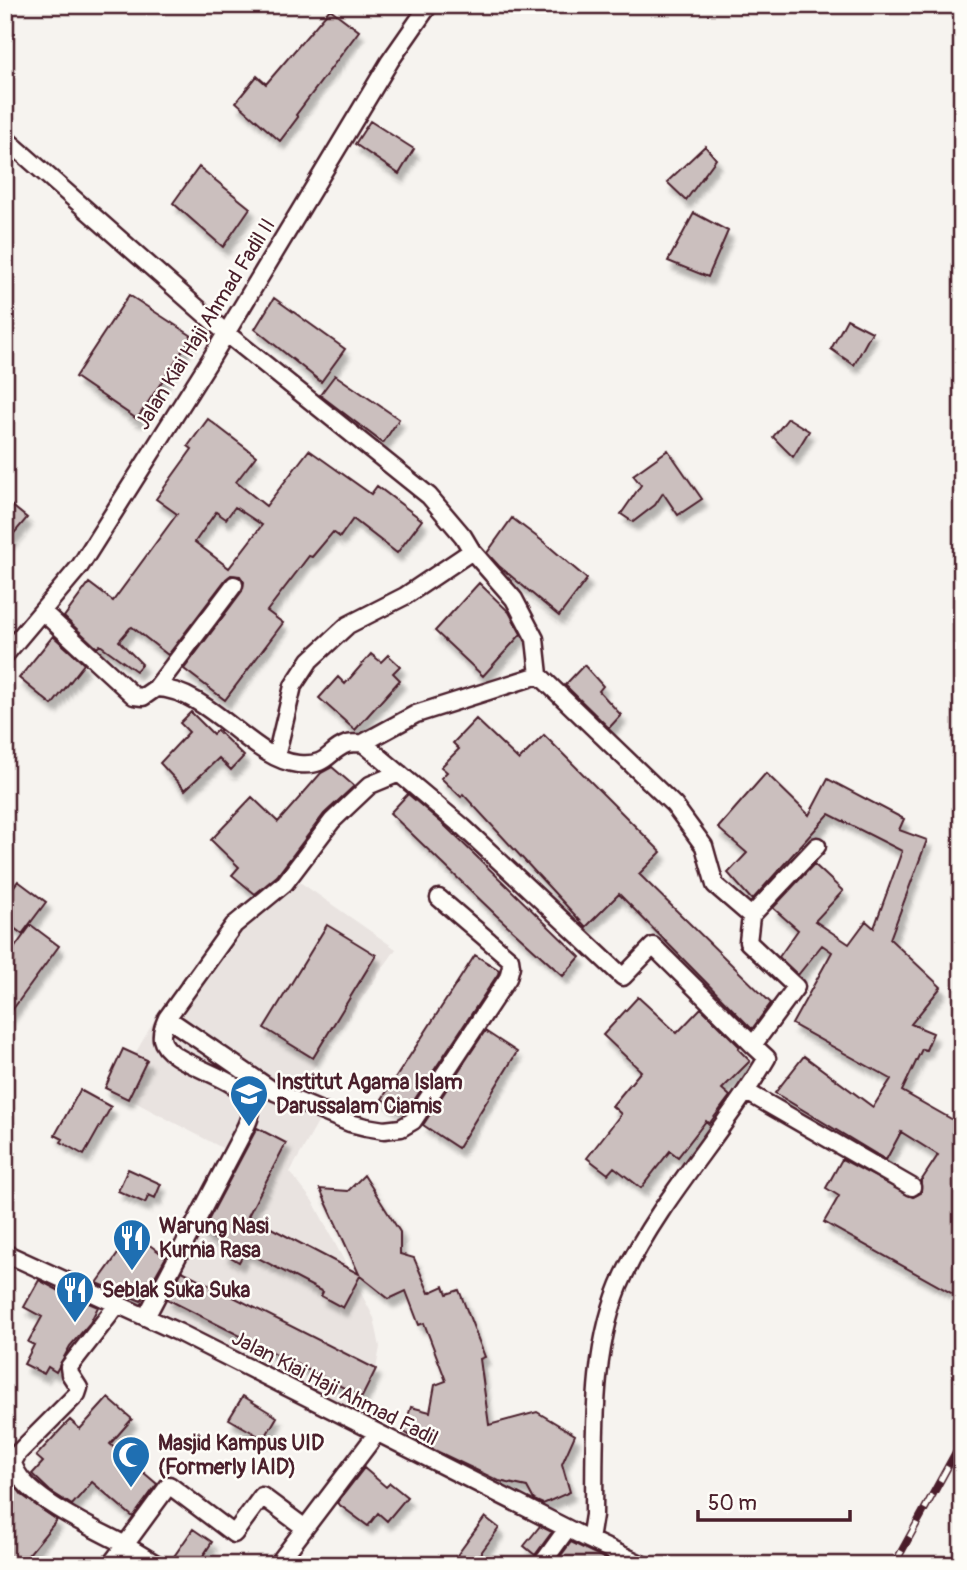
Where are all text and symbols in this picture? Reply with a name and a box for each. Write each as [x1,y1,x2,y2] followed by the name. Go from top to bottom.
[129,213,282,435] street label: Jalan Kiai Haji Ahmad Fadil II
[276,1069,463,1120] place label: Institut Agama Islam Darussalam Ciamis
[228,1073,270,1128] school or university icon: Institut Agama Islam Darussalam Ciamis
[159,1213,269,1264] place label: Warung Nasi Kurnia Rasa
[111,1217,153,1272] restaurant icon: Warung Nasi Kurnia Rasa
[54,1269,96,1324] restaurant icon: Seblak Suka Suka
[102,1277,250,1304] place label: Seblak Suka Suka
[227,1325,442,1452] street label: Jalan Kiai Haji Ahmad Fadil
[158,1430,324,1481] place label: Masjid Kampus UID (Formerly IAID)
[110,1434,152,1489] mosque icon: Masjid Kampus UID (Formerly IAID)
[698,1479,850,1523] scale bar
[708,1490,757,1517] text: 50 m

